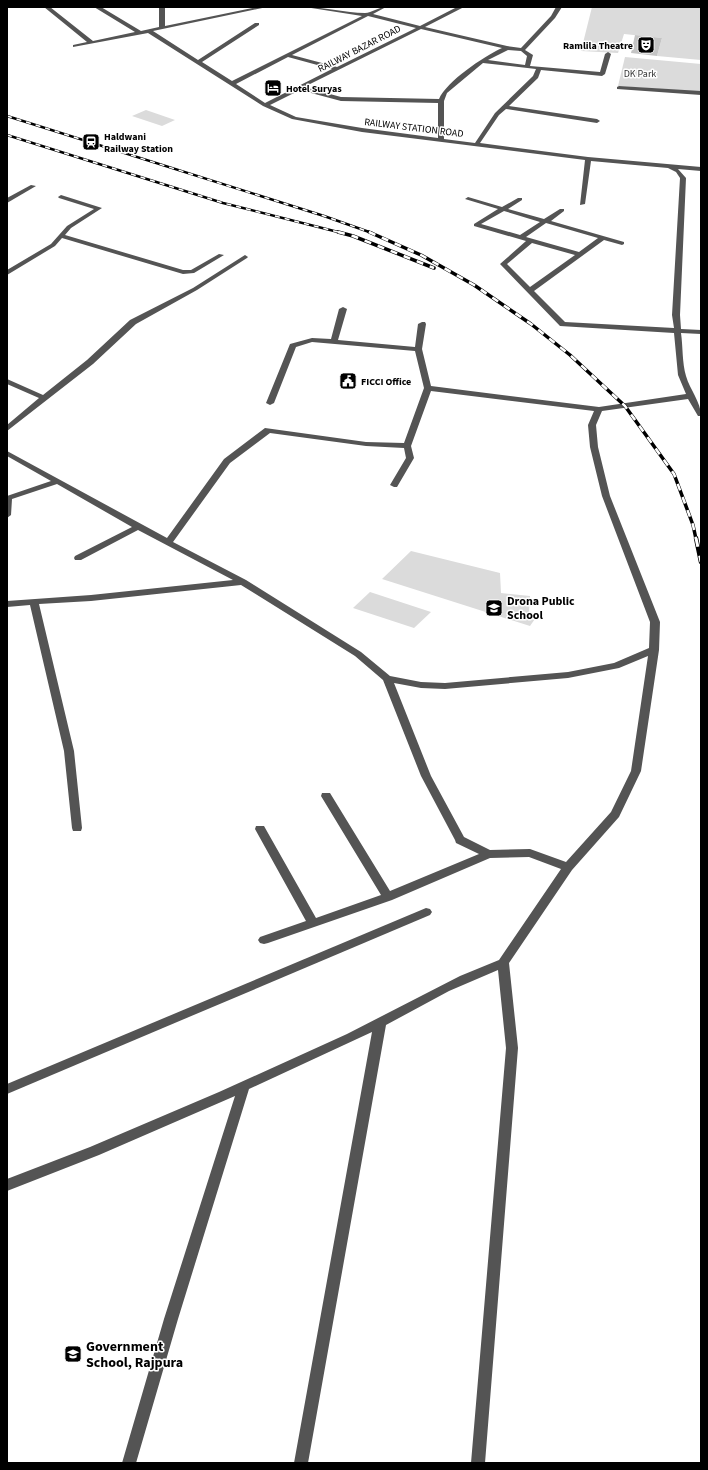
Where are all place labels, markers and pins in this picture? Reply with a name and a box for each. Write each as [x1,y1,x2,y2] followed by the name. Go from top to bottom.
[636,35,656,55] theatre icon: Ramlila Theatre
[563,39,633,53] place label: Ramlila Theatre
[263,78,283,98] hotel icon: Hotel Suryas
[286,82,342,96] place label: Hotel Suryas
[104,130,173,156] place label: Haldwani Railway Station
[81,132,101,152] station icon: Haldwani Railway Station
[338,371,358,391] public building icon: FICCI Office
[361,375,411,389] place label: FICCI Office
[507,593,575,624] place label: Drona Public School
[484,598,504,618] school or university icon: Drona Public School
[86,1337,183,1373] place label: Government School, Rajpura
[63,1344,83,1364] school or university icon: Government School, Rajpura

